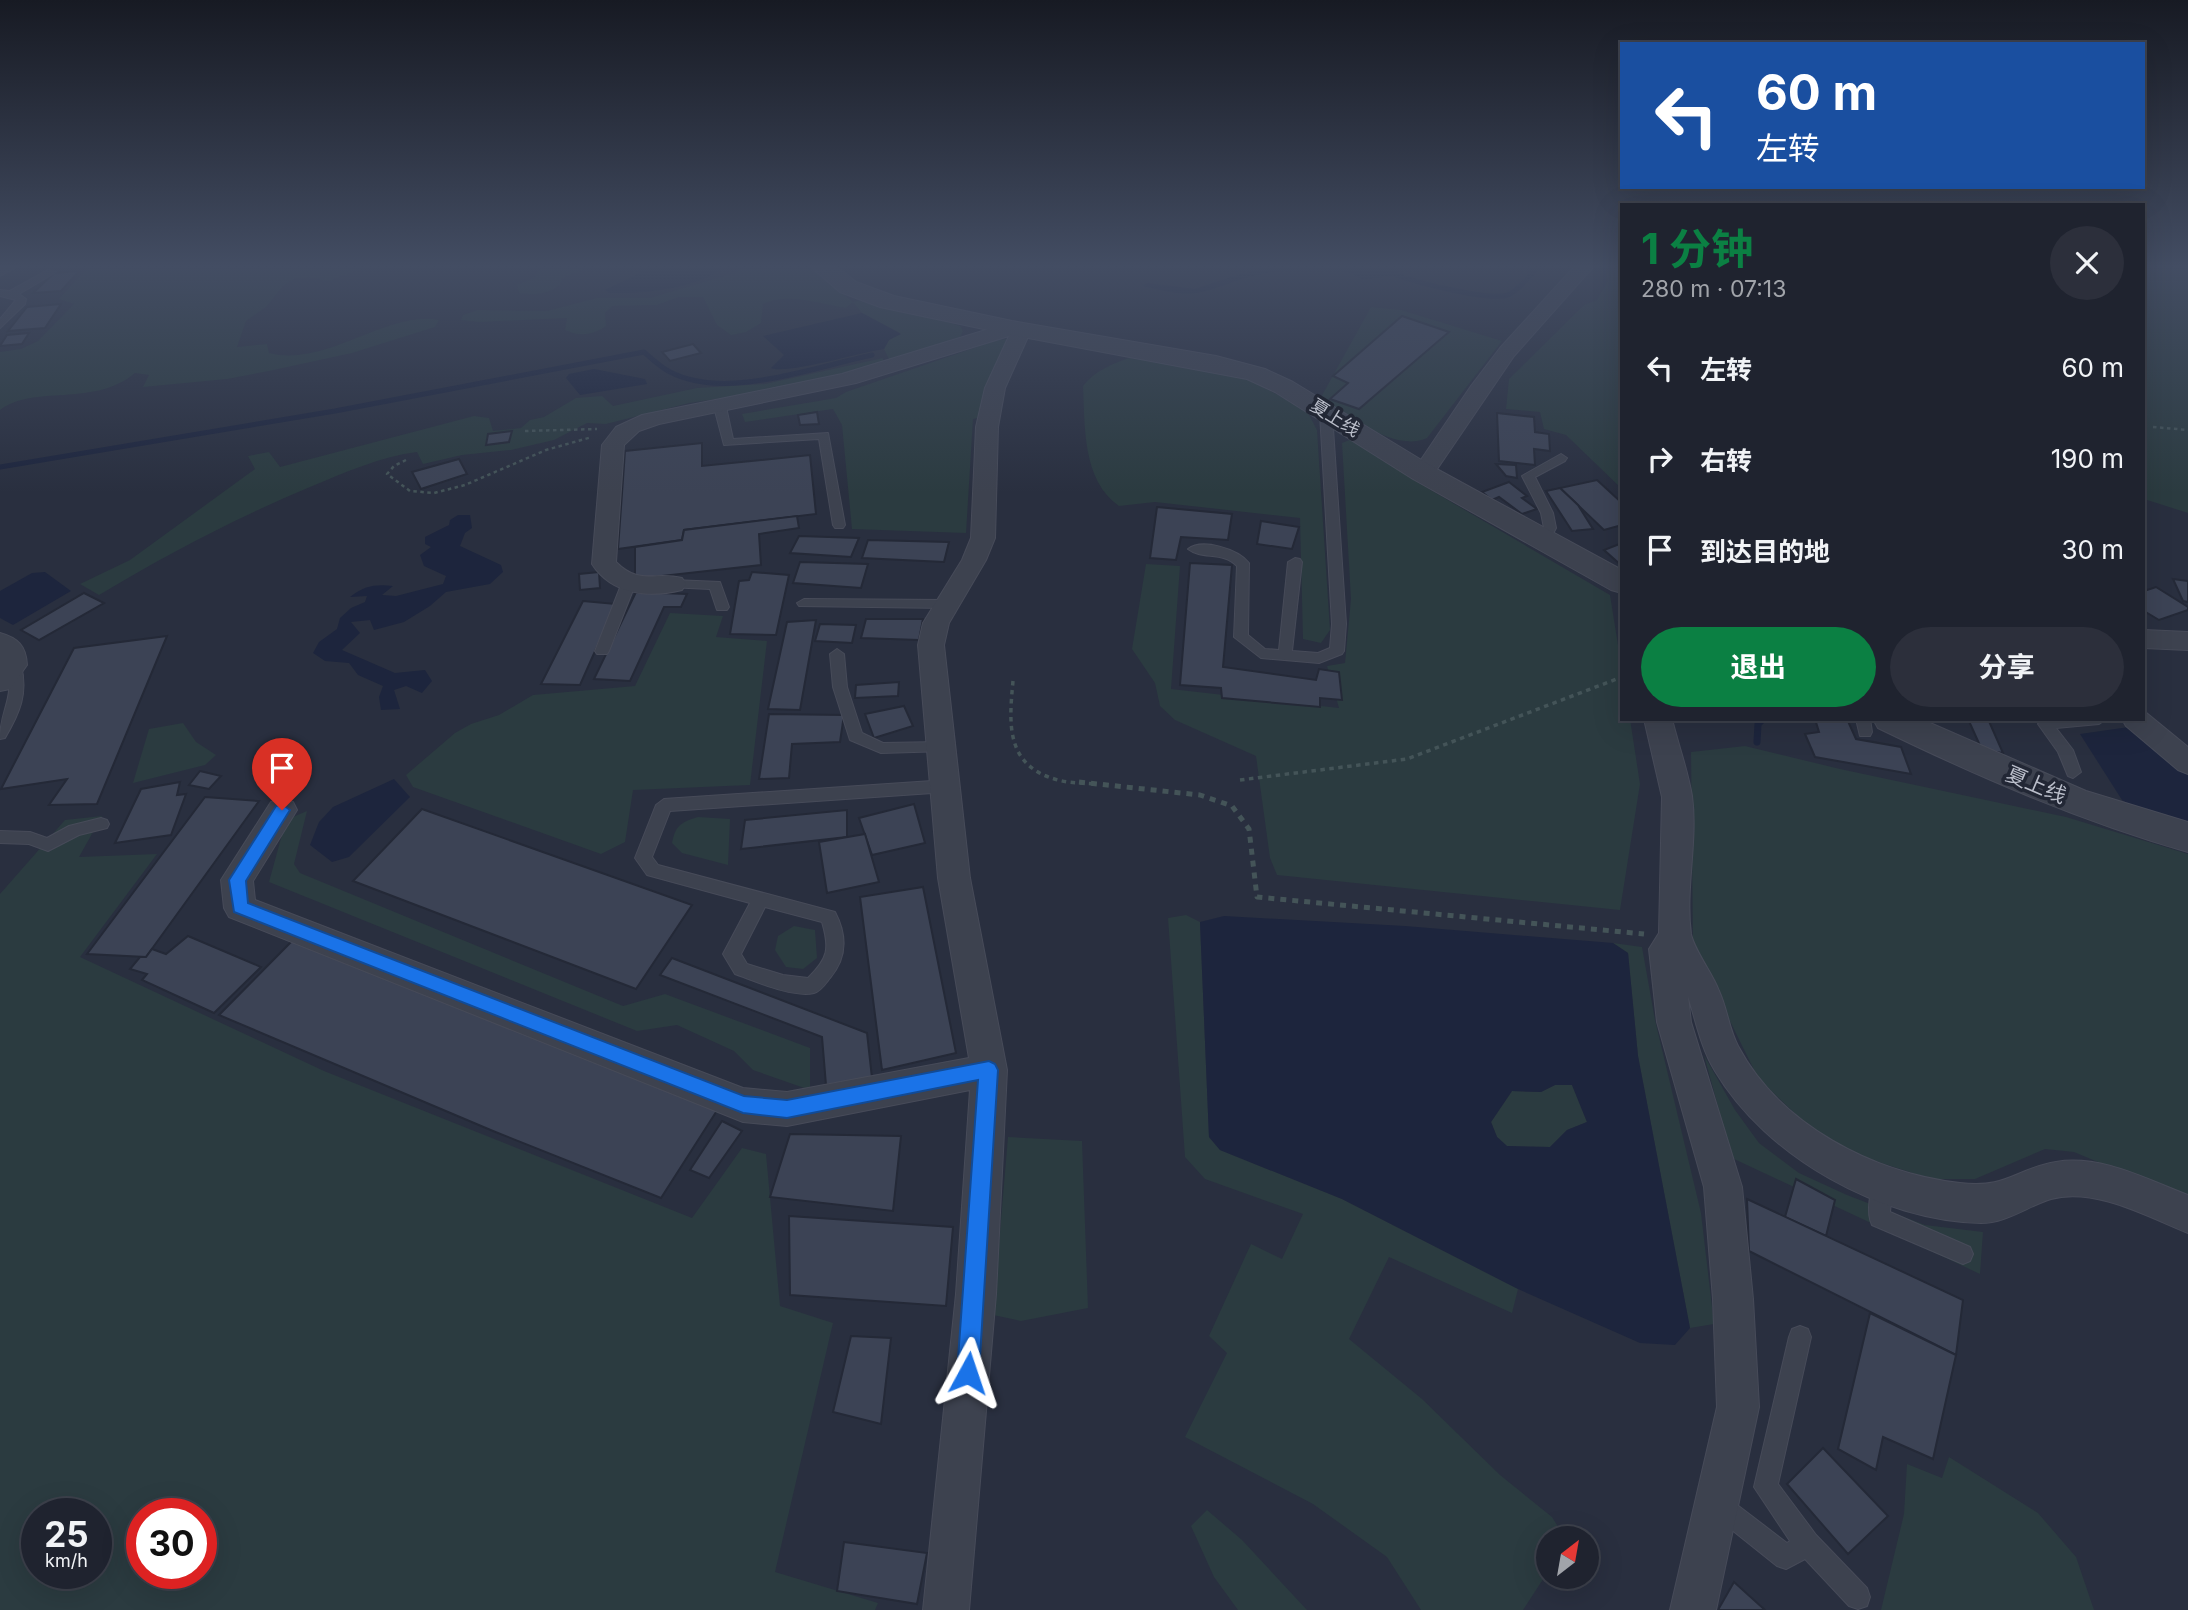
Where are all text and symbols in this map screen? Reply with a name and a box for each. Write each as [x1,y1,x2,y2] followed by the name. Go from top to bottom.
[1756,63,1877,122] text: 60 m
[1641,70,1732,161] icon: left
[1756,129,1820,168] text: 左转
[1641,223,1753,274] text: 1 分钟
[2050,226,2124,300] button: close
[1641,275,1786,303] text: 280 m · 07:13
[1641,349,1679,387] icon: left
[2061,352,2124,383] text: 60 m
[1700,354,1752,385] text: 左转
[1307,394,1364,441] street label: 夏上线
[1641,440,1679,478] icon: right
[2051,443,2124,474] text: 190 m
[1700,445,1752,476] text: 右转
[1641,531,1679,569] icon: arrive
[2061,534,2124,565] text: 30 m
[1700,536,1830,567] text: 到达目的地
[1641,627,1876,707] button: 退出
[1890,627,2124,707] button: 分享
[252,738,312,810] pin
[263,749,301,787] icon: arrive
[2002,761,2070,808] street label: 夏上线
[931,1336,1005,1410] position arrow
[126,1498,217,1589] speed limit sign: 30
[44,1513,89,1555] text: 25
[1536,1526,1600,1589] north arrow
[1536,1526,1599,1589] map controls
[45,1550,88,1571] text: km/h

